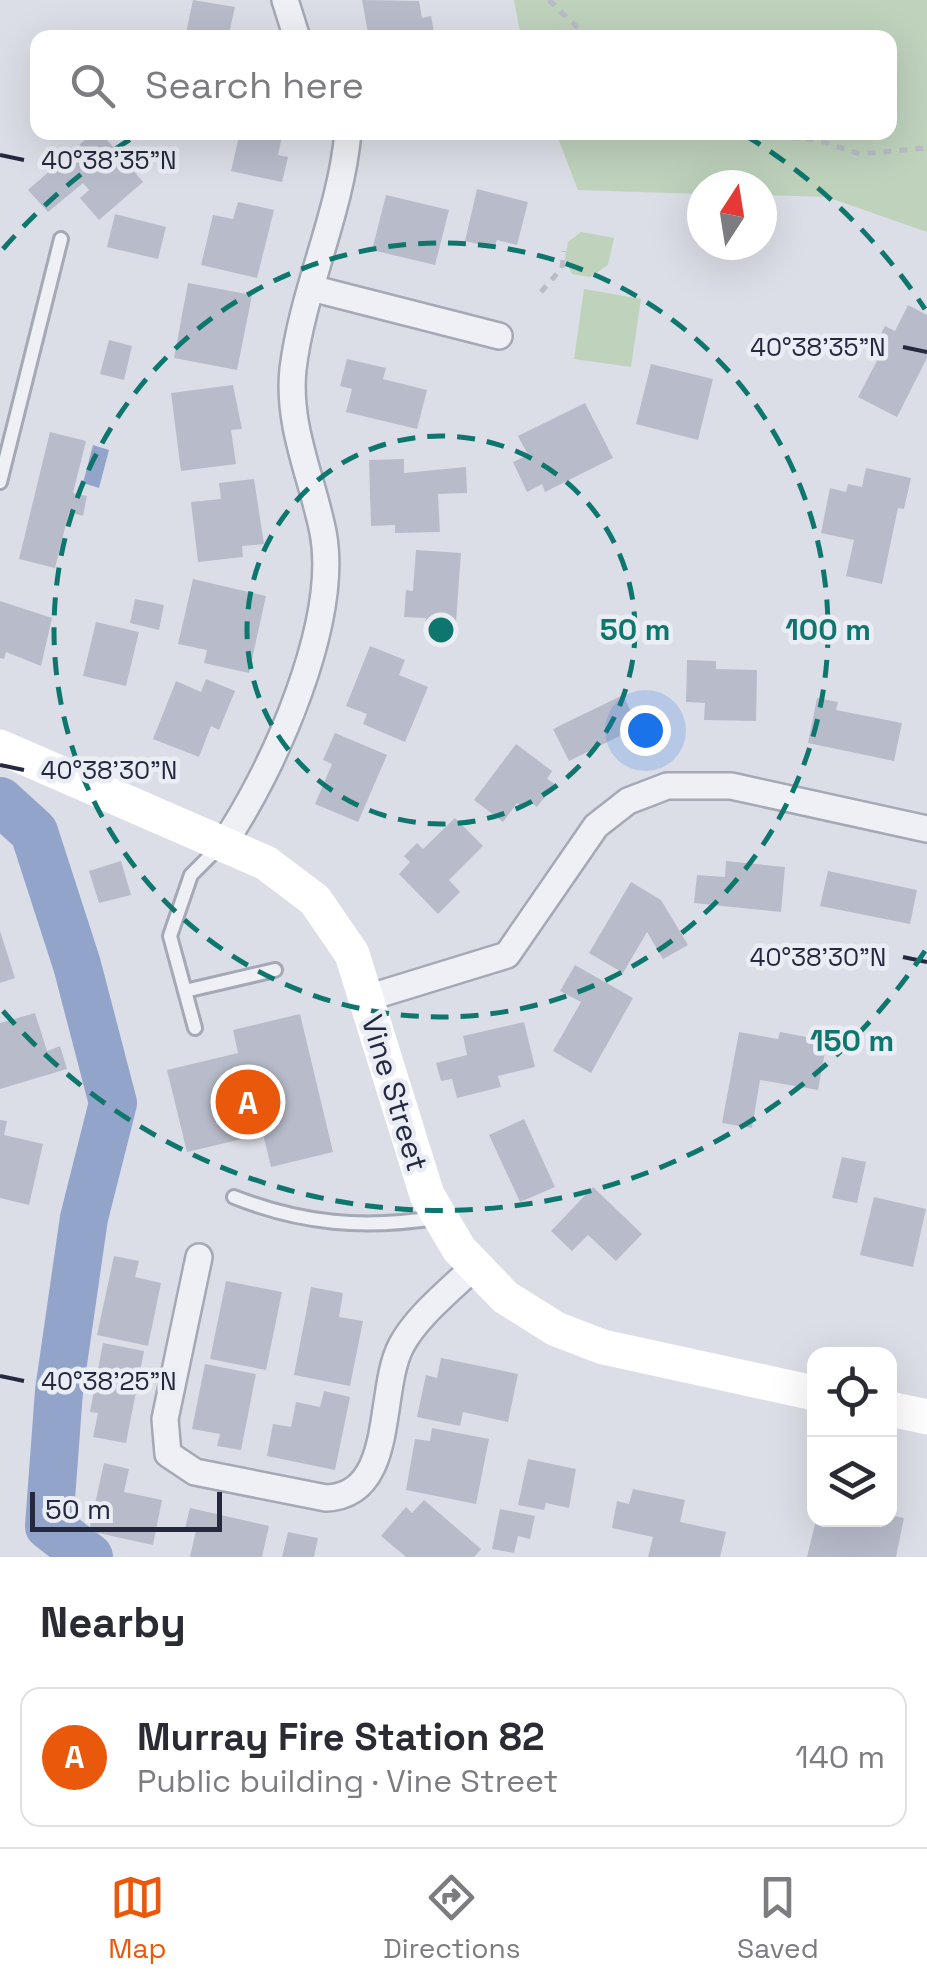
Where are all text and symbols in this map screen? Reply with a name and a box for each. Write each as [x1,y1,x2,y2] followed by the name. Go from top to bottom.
[30,30,897,140] search box
[65,58,120,113] icon: search
[145,61,364,109] text: Search here
[41,144,177,176] text: 40°38'35"N
[687,170,777,260] north arrow
[750,331,886,363] text: 40°38'35"N
[600,610,670,649] text: 50 m
[785,610,871,649] text: 100 m
[423,612,459,648] centre of rings
[620,705,671,756] your location
[41,754,177,786] text: 40°38'30"N
[750,941,886,973] text: 40°38'30"N
[353,1010,437,1176] street label: Vine Street
[810,1021,894,1060] text: 150 m
[216,1064,280,1140] pin: A
[807,1347,897,1527] map controls
[807,1347,897,1437] button: locate
[41,1365,177,1397] text: 40°38'25"N
[807,1437,897,1527] button: layers
[30,1487,222,1532] scale bar
[45,1491,111,1527] text: 50 m
[40,1596,186,1649] text: Nearby
[137,1713,544,1761] text: Murray Fire Station 82
[64,1737,85,1777] text: A
[795,1737,885,1777] text: 140 m
[137,1761,558,1801] text: Public building · Vine Street
[108,1870,167,1966] tab: Map
[383,1870,520,1966] tab: Directions
[737,1870,819,1966] tab: Saved

